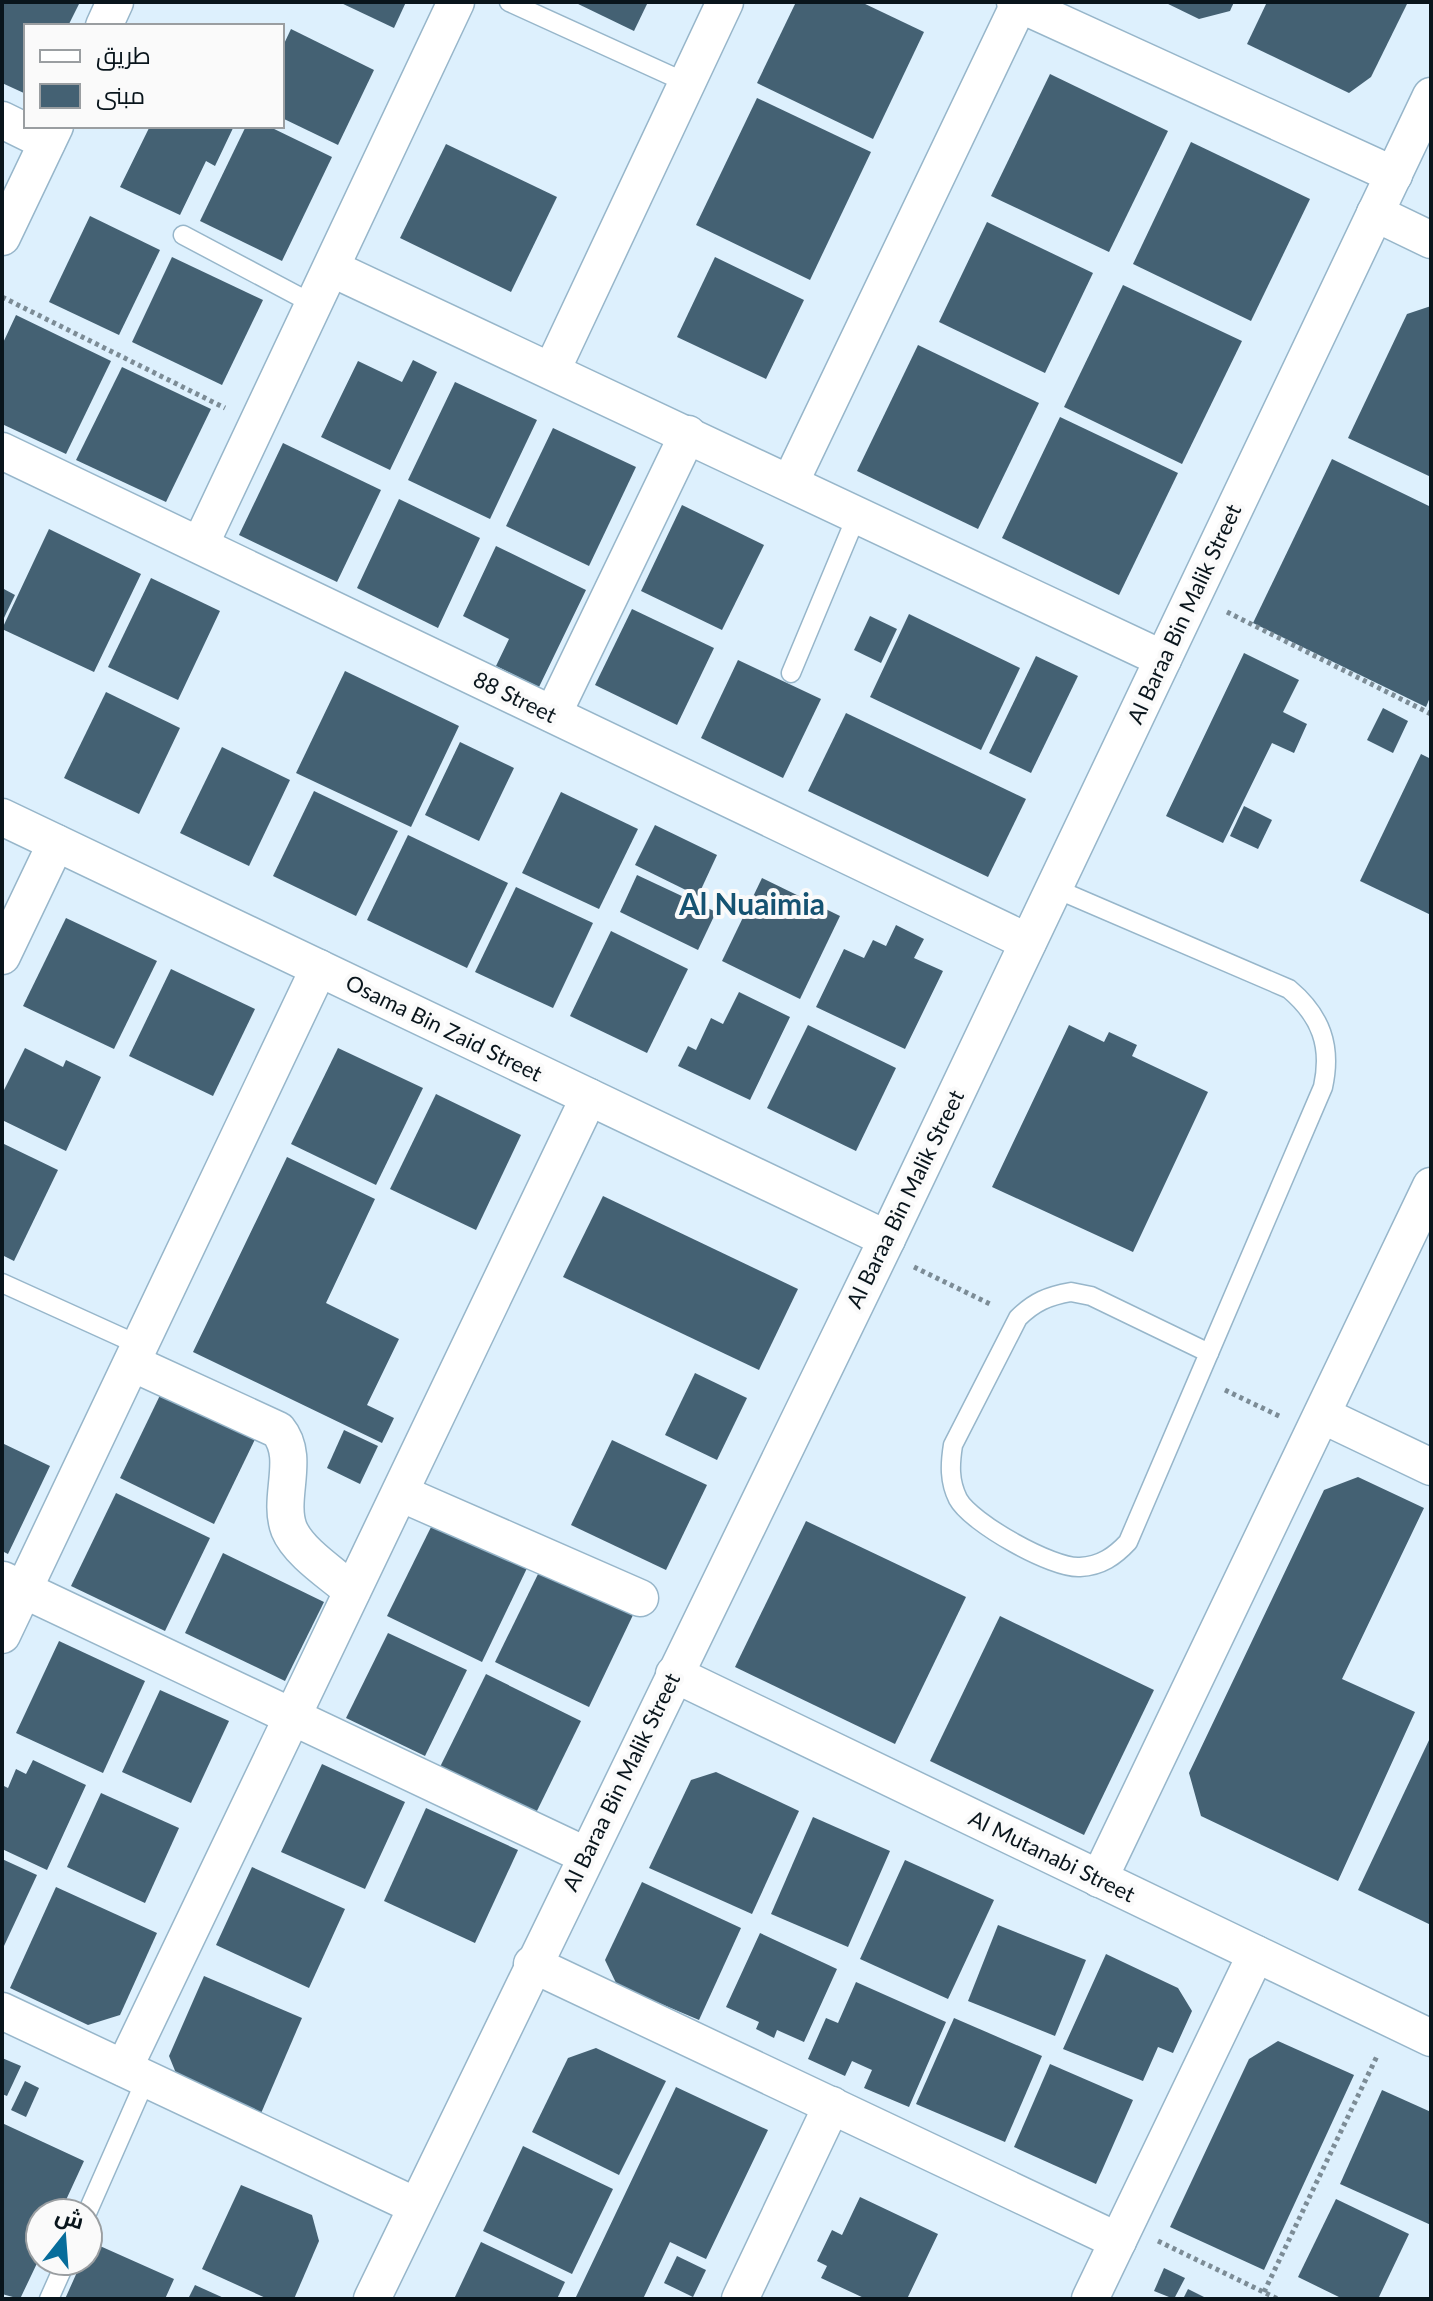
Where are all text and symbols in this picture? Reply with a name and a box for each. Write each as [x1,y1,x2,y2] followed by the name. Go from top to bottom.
[24,24,284,128] legend
[96,40,151,71] text: طريق
[96,80,145,110] text: مبنى
[1121,499,1246,728] street label: Al Baraa Bin Malik Street
[469,665,561,728] street label: 88 Street
[678,885,825,921] district label: Al Nuaimia
[342,968,547,1087] street label: Osama Bin Zaid Street
[840,1085,969,1312] street label: Al Baraa Bin Malik Street
[556,1668,685,1895] street label: Al Baraa Bin Malik Street
[965,1804,1140,1907] street label: Al Mutanabi Street
[24,2197,104,2277] north arrow
[52,2200,87,2235] text: ش

